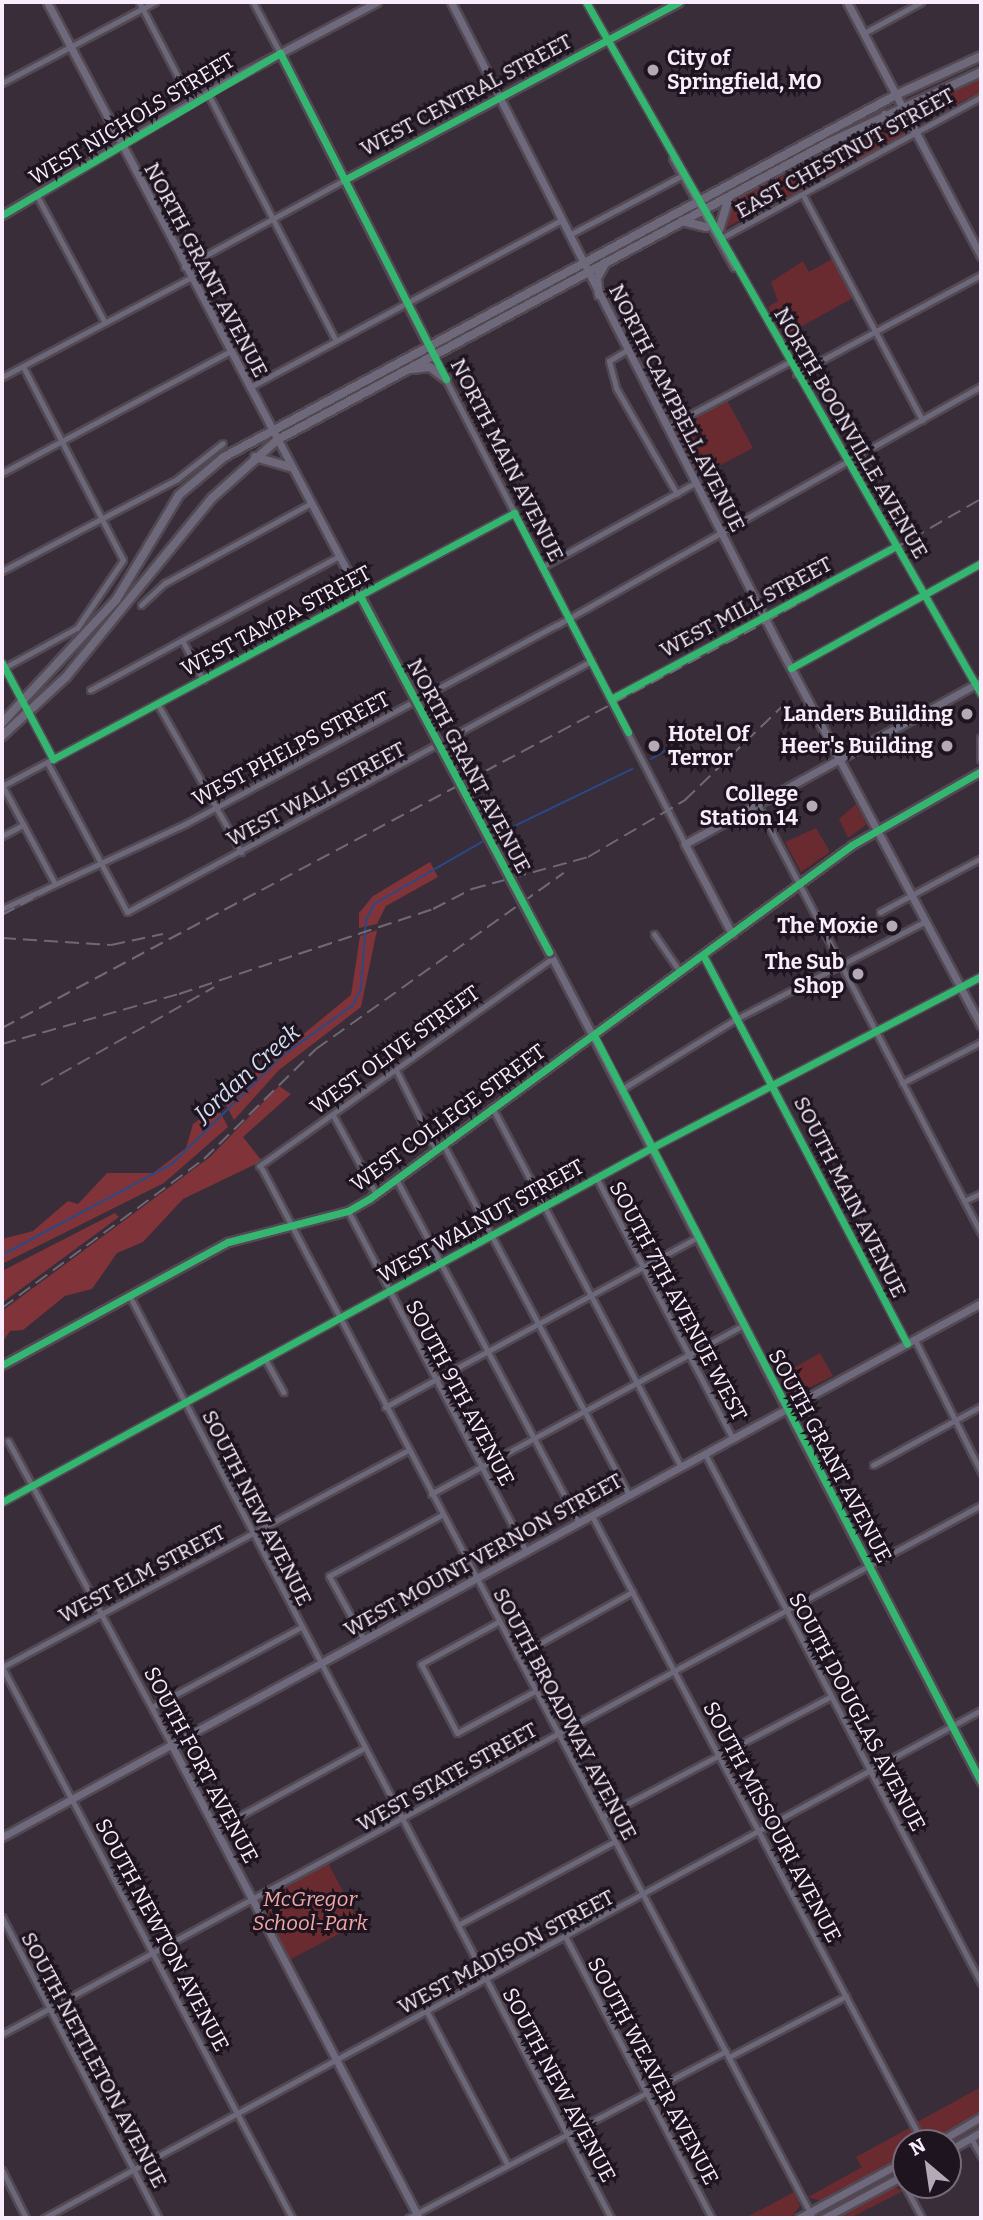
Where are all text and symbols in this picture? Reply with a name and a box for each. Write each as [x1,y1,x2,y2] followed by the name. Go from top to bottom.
[356,29,576,161] street label: WEST CENTRAL STREET
[667,45,822,95] place label: City of Springfield, MO
[25,48,239,190] street label: WEST NICHOLS STREET
[645,62,661,78] marker: City of Springfield, MO
[731,82,959,224] street label: EAST CHESTNUT STREET
[139,158,273,382] street label: NORTH GRANT AVENUE
[603,280,751,536] street label: NORTH CAMPBELL AVENUE
[769,303,933,563] street label: NORTH BOONVILLE AVENUE
[445,355,569,565] street label: NORTH MAIN AVENUE
[656,551,836,663] street label: WEST MILL STREET
[177,560,375,682] street label: WEST TAMPA STREET
[402,654,536,878] street label: NORTH GRANT AVENUE
[188,686,394,812] street label: WEST PHELPS STREET
[783,701,953,727] place label: Landers Building
[959,706,975,722] marker: Landers Building
[668,721,749,771] place label: Hotel Of Terror
[781,733,933,759] place label: Heer's Building
[222,736,410,852] street label: WEST WALL STREET
[646,738,662,754] marker: Hotel Of Terror
[939,738,955,754] marker: Heer's Building
[699,781,798,831] place label: College Station 14
[804,798,820,814] marker: College Station 14
[777,913,878,939] place label: The Moxie
[884,918,900,934] marker: The Moxie
[765,949,844,999] place label: The Sub Shop
[850,966,866,982] marker: The Sub Shop
[306,980,484,1120] street label: WEST OLIVE STREET
[189,1018,305,1128] water label: Jordan Creek
[346,1039,550,1197] street label: WEST COLLEGE STREET
[788,1092,912,1302] street label: SOUTH MAIN AVENUE
[374,1154,588,1288] street label: WEST WALNUT STREET
[604,1177,752,1425] street label: SOUTH 7TH AVENUE WEST
[400,1296,520,1490] street label: SOUTH 9TH AVENUE
[763,1345,897,1567] street label: SOUTH GRANT AVENUE
[197,1406,317,1610] street label: SOUTH NEW AVENUE
[340,1468,626,1642] street label: WEST MOUNT VERNON STREET
[54,1519,230,1629] street label: WEST ELM STREET
[488,1584,642,1844] street label: SOUTH BROADWAY AVENUE
[783,1589,931,1835] street label: SOUTH DOUGLAS AVENUE
[139,1663,263,1867] street label: SOUTH FORT AVENUE
[698,1697,846,1947] street label: SOUTH MISSOURI AVENUE
[352,1717,542,1837] street label: WEST STATE STREET
[90,1814,234,2056] street label: SOUTH NEWTON AVENUE
[394,1884,618,2020] street label: WEST MADISON STREET
[252,1886,368,1936] park label: McGregor School-Park
[16,1928,172,2192] street label: SOUTH NETTLETON AVENUE
[582,1953,724,2189] street label: SOUTH WEAVER AVENUE
[497,1984,621,2186] street label: SOUTH NEW AVENUE
[892,2129,962,2199] north arrow
[906,2133,930,2161] text: N

